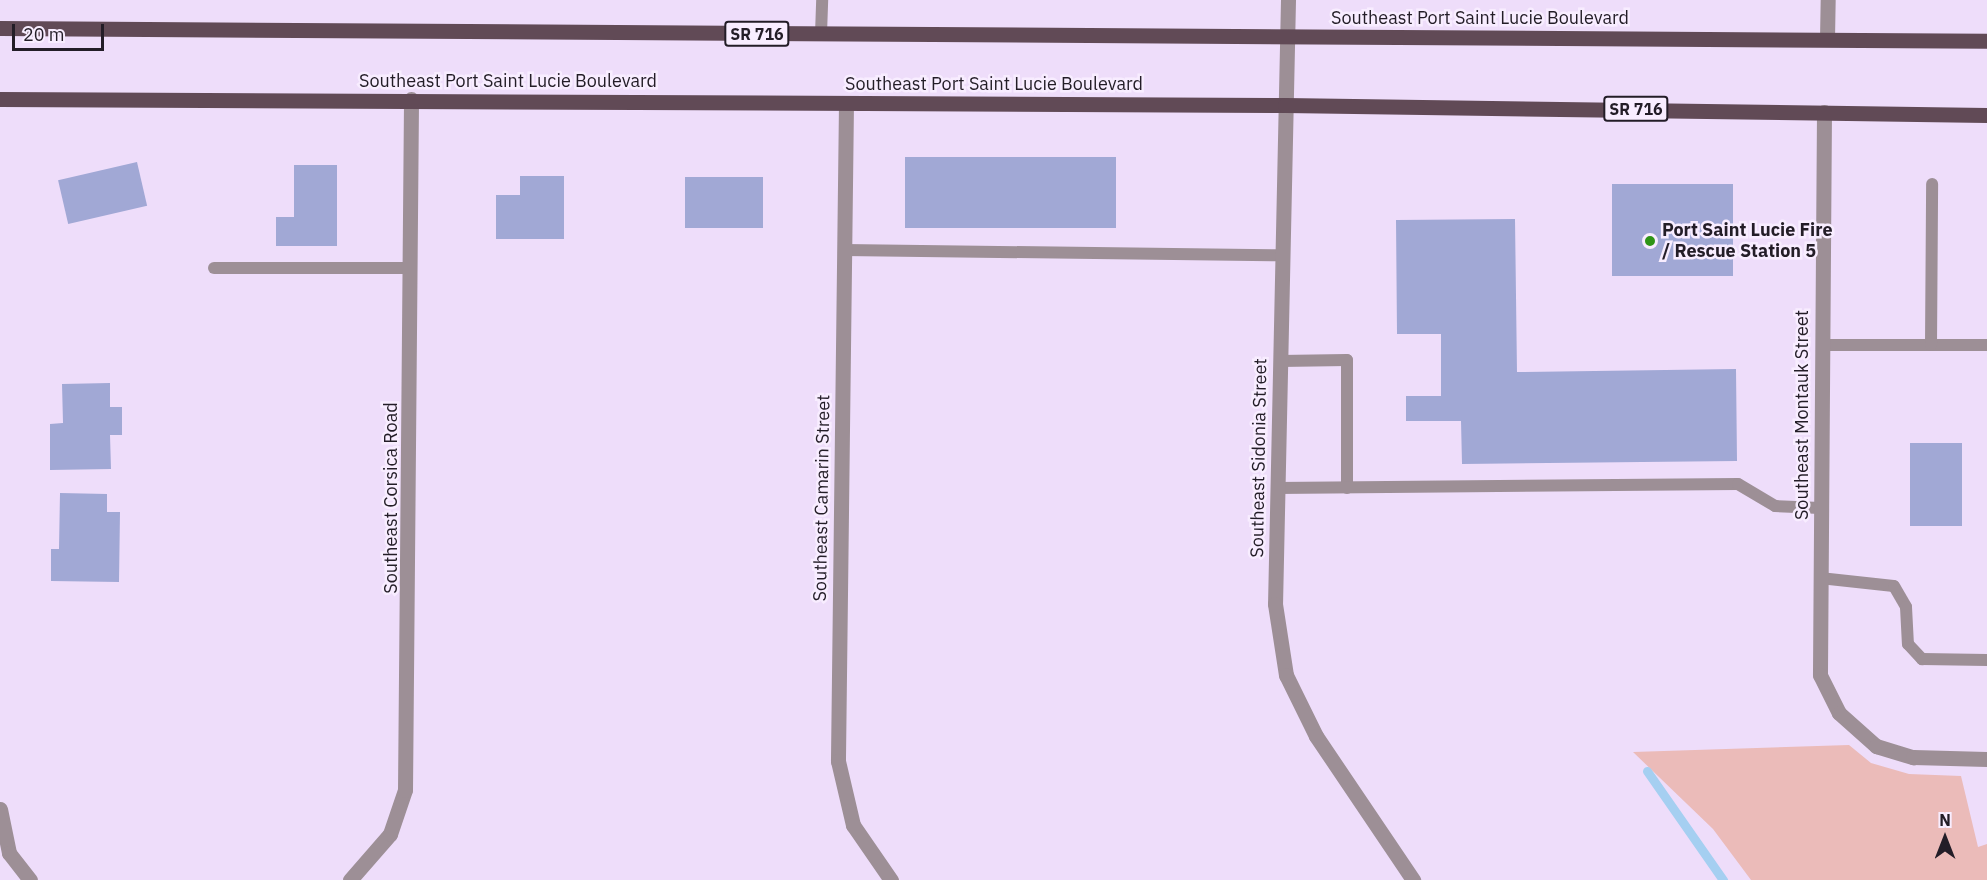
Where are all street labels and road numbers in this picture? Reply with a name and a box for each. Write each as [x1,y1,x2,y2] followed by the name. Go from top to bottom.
[1331,7,1629,29] street label: Southeast Port Saint Lucie Boulevard
[724,21,790,47] road number: SR 716
[359,70,657,92] street label: Southeast Port Saint Lucie Boulevard
[845,73,1143,95] street label: Southeast Port Saint Lucie Boulevard
[1603,96,1669,122] road number: SR 716
[1791,310,1813,520] street label: Southeast Montauk Street
[1246,358,1272,558] street label: Southeast Sidonia Street
[809,394,835,602] street label: Southeast Camarin Street
[380,402,402,594] street label: Southeast Corsica Road

